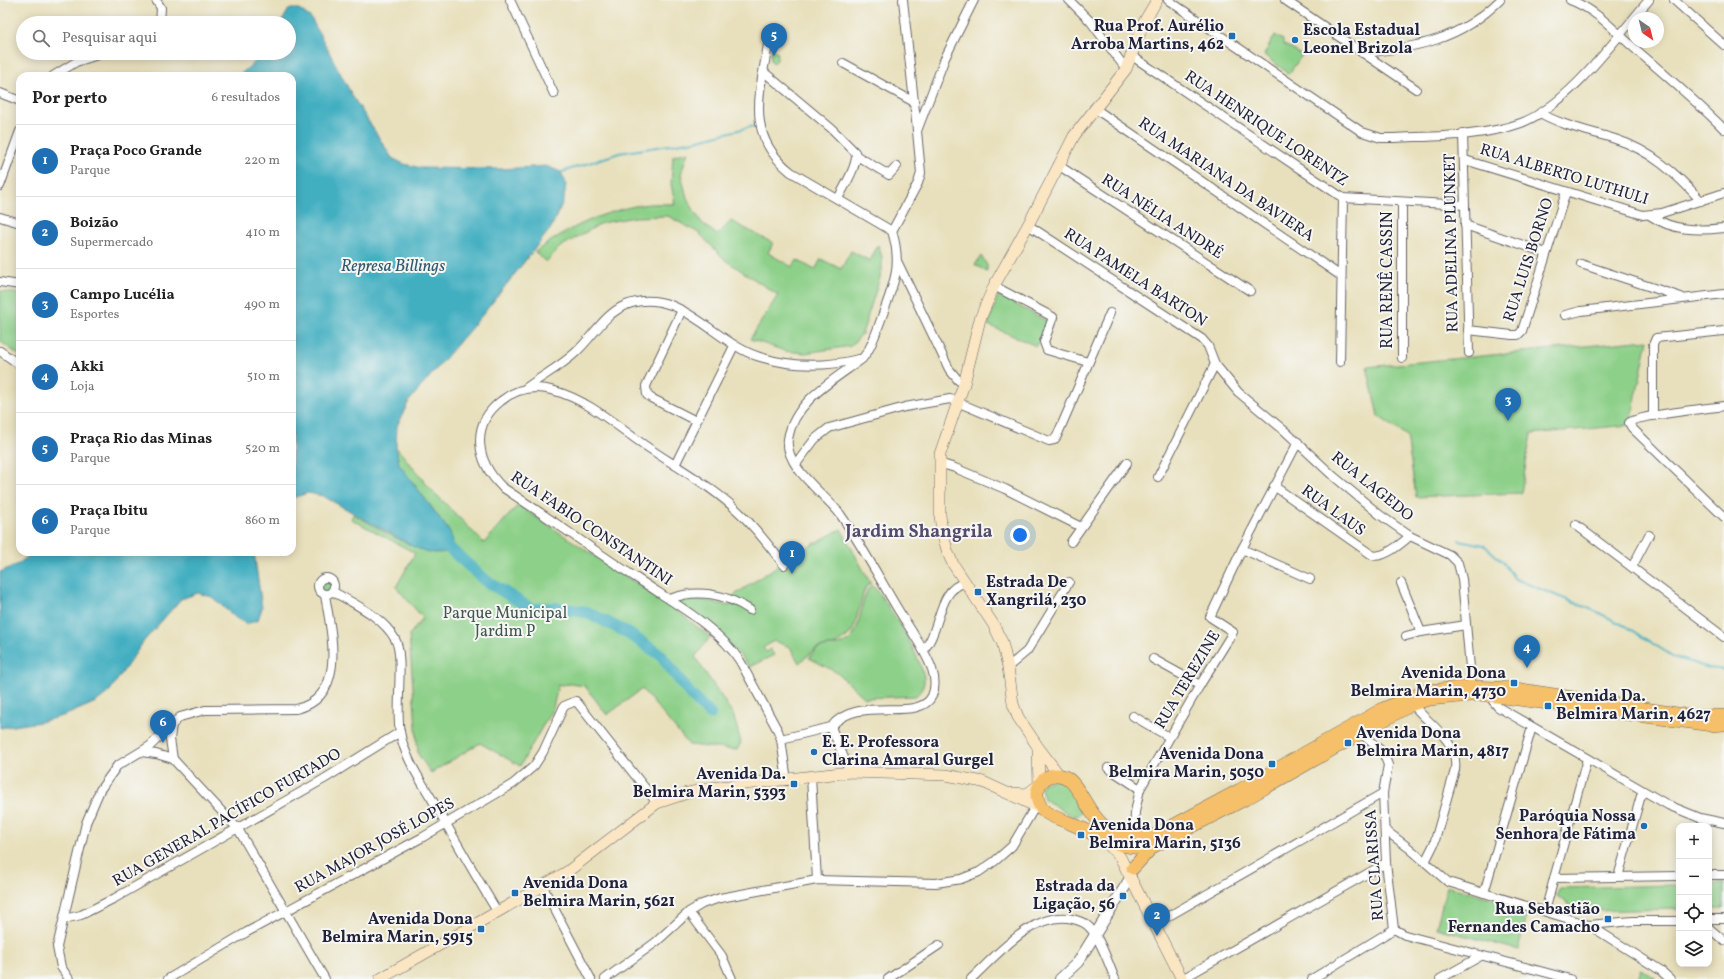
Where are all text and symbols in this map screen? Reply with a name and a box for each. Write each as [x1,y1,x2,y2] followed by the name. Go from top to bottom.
[1628,12,1664,48] north arrow
[16,16,296,60] search box
[1071,16,1224,56] place label: Rua Prof. Aurélio Arroba Martins, 462
[1303,20,1421,60] place label: Escola Estadual Leonel Brizola
[761,23,787,56] pin: 5
[30,27,52,49] icon: search
[62,28,157,49] text: Pesquisar aqui
[1227,31,1237,41] marker: Rua Prof. Aurélio Arroba Martins, 462
[1290,35,1300,45] marker: Escola Estadual Leonel Brizola
[1180,66,1352,192] street label: RUA HENRIQUE LORENTZ
[32,87,107,110] text: Por perto
[212,89,280,107] text: 6 resultados
[1134,113,1318,247] street label: RUA MARIANA DA BAVIERA
[1477,139,1651,211] street label: RUA ALBERTO LUTHULI
[70,141,202,162] text: Praça Poco Grande
[42,152,48,170] text: 1
[244,152,280,170] text: 220 m
[1439,153,1465,333] street label: RUA ADELINA PLUNKET
[70,162,110,180] text: Parque
[1097,169,1227,265] street label: RUA NÉLIA ANDRÉ
[1499,195,1560,325] street label: RUA LUIS BORNO
[1376,211,1399,349] street label: RUA RENÊ CASSIN
[70,213,118,234] text: Boizão
[1059,223,1211,333] street label: RUA PAMELA BARTON
[42,224,48,242] text: 2
[245,224,280,242] text: 410 m
[70,234,153,252] text: Supermercado
[341,255,445,278] water label: Represa Billings
[70,285,175,306] text: Campo Lucélia
[42,296,48,314] text: 3
[244,296,280,314] text: 490 m
[70,306,119,324] text: Esportes
[70,357,104,378] text: Akki
[41,368,49,386] text: 4
[247,368,280,386] text: 510 m
[70,378,94,396] text: Loja
[1495,388,1521,421] pin: 3
[70,429,212,450] text: Praça Rio das Minas
[42,440,48,458] text: 5
[245,440,280,458] text: 520 m
[1326,447,1418,527] street label: RUA LAGEDO
[70,450,110,468] text: Parque
[506,467,676,591] street label: RUA FABIO CONSTANTINI
[1296,480,1370,542] street label: RUA LAUS
[70,501,148,522] text: Praça Ibitu
[41,512,49,530] text: 6
[245,512,280,530] text: 860 m
[844,520,993,545] district label: Jardim Shangrila
[70,522,110,540] text: Parque
[1010,525,1030,545] your location
[779,541,805,574] pin: 1
[986,572,1087,612] place label: Estrada De Xangrilá, 230
[973,587,983,597] marker: Estrada De Xangrilá, 230
[443,603,567,643] park label: Parque Municipal Jardim P
[1150,627,1226,733] street label: RUA TEREZINE
[1514,635,1540,668] pin: 4
[1350,663,1506,703] place label: Avenida Dona Belmira Marin, 4730
[1509,678,1519,688] marker: Avenida Dona Belmira Marin, 4730
[1556,686,1711,726] place label: Avenida Da. Belmira Marin, 4627
[1543,701,1553,711] marker: Avenida Da. Belmira Marin, 4627
[150,710,176,743] pin: 6
[1356,723,1509,763] place label: Avenida Dona Belmira Marin, 4817
[822,732,994,772] place label: E. E. Professora Clarina Amaral Gurgel
[1343,738,1353,748] marker: Avenida Dona Belmira Marin, 4817
[109,743,346,893] street label: RUA GENERAL PACÍFICO FURTADO
[1108,744,1264,784] place label: Avenida Dona Belmira Marin, 5050
[809,747,819,757] marker: E. E. Professora Clarina Amaral Gurgel
[1267,759,1277,769] marker: Avenida Dona Belmira Marin, 5050
[633,764,786,804] place label: Avenida Da. Belmira Marin, 5393
[789,779,799,789] marker: Avenida Da. Belmira Marin, 5393
[291,793,459,899] street label: RUA MAJOR JOSÉ LOPES
[1495,806,1636,846] place label: Paróquia Nossa Senhora de Fátima
[1360,808,1390,922] street label: RUA CLARISSA
[1089,815,1241,855] place label: Avenida Dona Belmira Marin, 5136
[1639,821,1649,831] marker: Paróquia Nossa Senhora de Fátima
[1676,823,1712,967] map controls
[1676,823,1712,859] button: +
[1076,830,1086,840] marker: Avenida Dona Belmira Marin, 5136
[1676,859,1712,895] button: −
[523,873,675,913] place label: Avenida Dona Belmira Marin, 5621
[1033,876,1115,916] place label: Estrada da Ligação, 56
[510,888,520,898] marker: Avenida Dona Belmira Marin, 5621
[1118,891,1128,901] marker: Estrada da Ligação, 56
[1676,895,1712,931] button: locate
[1448,899,1600,939] place label: Rua Sebastião Fernandes Camacho
[1144,903,1170,936] pin: 2
[322,909,473,949] place label: Avenida Dona Belmira Marin, 5915
[1603,914,1613,924] marker: Rua Sebastião Fernandes Camacho
[476,924,486,934] marker: Avenida Dona Belmira Marin, 5915
[1676,931,1712,967] button: layers

